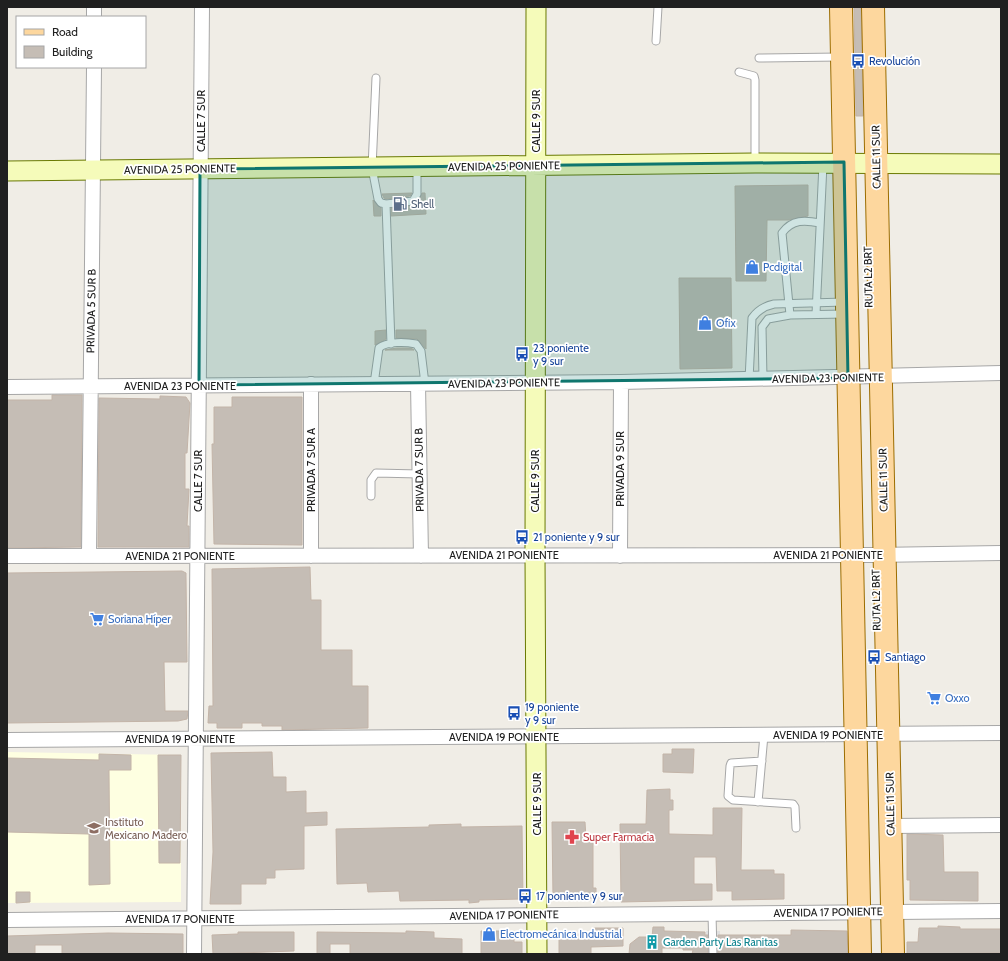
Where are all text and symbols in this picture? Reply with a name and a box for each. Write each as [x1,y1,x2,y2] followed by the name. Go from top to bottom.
[16,16,146,68] legend
[52,24,78,39] text: Road
[52,44,94,59] text: Building
[850,53,866,69] bus stop icon: Revolución
[869,54,920,68] place label: Revolución
[529,89,543,152] street label: CALLE 9 SUR
[194,90,208,152] street label: CALLE 7 SUR
[868,125,884,189] street label: CALLE 11 SUR
[448,158,560,174] street label: AVENIDA 25 PONIENTE
[124,161,236,177] street label: AVENIDA 25 PONIENTE
[392,196,408,212] fuel station icon: Shell
[411,197,435,211] place label: Shell
[860,246,876,308] street label: RUTA L2 BRT
[744,259,760,275] shop icon: Pcdigital
[763,260,803,274] place label: Pcdigital
[83,268,99,353] street label: PRIVADA 5 SUR B
[697,315,713,331] shop icon: Ofix
[716,316,736,330] place label: Ofix
[533,341,589,368] place label: 23 poniente y 9 sur
[514,346,530,362] bus stop icon: 23 poniente y 9 sur
[772,370,884,386] street label: AVENIDA 23 PONIENTE
[448,375,560,391] street label: AVENIDA 23 PONIENTE
[124,379,236,393] street label: AVENIDA 23 PONIENTE
[304,428,318,512] street label: PRIVADA 7 SUR A
[411,428,427,512] street label: PRIVADA 7 SUR B
[613,431,627,507] street label: PRIVADA 9 SUR
[875,448,891,512] street label: CALLE 11 SUR
[528,449,542,512] street label: CALLE 9 SUR
[191,450,205,512] street label: CALLE 7 SUR
[514,529,530,545] bus stop icon: 21 poniente y 9 sur
[533,530,620,544] place label: 21 poniente y 9 sur
[449,548,559,562] street label: AVENIDA 21 PONIENTE
[773,548,883,562] street label: AVENIDA 21 PONIENTE
[125,549,235,563] street label: AVENIDA 21 PONIENTE
[868,569,884,631] street label: RUTA L2 BRT
[89,611,105,627] supermarket icon: Soriana Híper
[108,612,171,626] place label: Soriana Híper
[866,649,882,665] bus stop icon: Santiago
[885,650,926,664] place label: Santiago
[926,690,942,706] supermarket icon: Oxxo
[945,691,970,705] place label: Oxxo
[525,700,579,727] place label: 19 poniente y 9 sur
[506,705,522,721] bus stop icon: 19 poniente y 9 sur
[773,728,883,742] street label: AVENIDA 19 PONIENTE
[449,730,559,744] street label: AVENIDA 19 PONIENTE
[125,732,235,746] street label: AVENIDA 19 PONIENTE
[530,772,544,835] street label: CALLE 9 SUR
[882,772,898,836] street label: CALLE 11 SUR
[105,815,187,842] place label: Instituto Mexicano Madero
[86,820,102,836] school or university icon: Instituto Mexicano Madero
[564,829,580,845] pharmacy icon: Super Farmacia
[583,830,655,844] place label: Super Farmacia
[517,888,533,904] bus stop icon: 17 poniente y 9 sur
[536,889,623,903] place label: 17 poniente y 9 sur
[773,904,883,920] street label: AVENIDA 17 PONIENTE
[449,907,559,923] street label: AVENIDA 17 PONIENTE
[125,912,235,926] street label: AVENIDA 17 PONIENTE
[481,926,497,942] shop icon: Electromecánica Industrial
[500,927,622,941] place label: Electromecánica Industrial
[644,934,660,950] building icon: Garden Party Las Ranitas
[663,935,778,949] place label: Garden Party Las Ranitas

